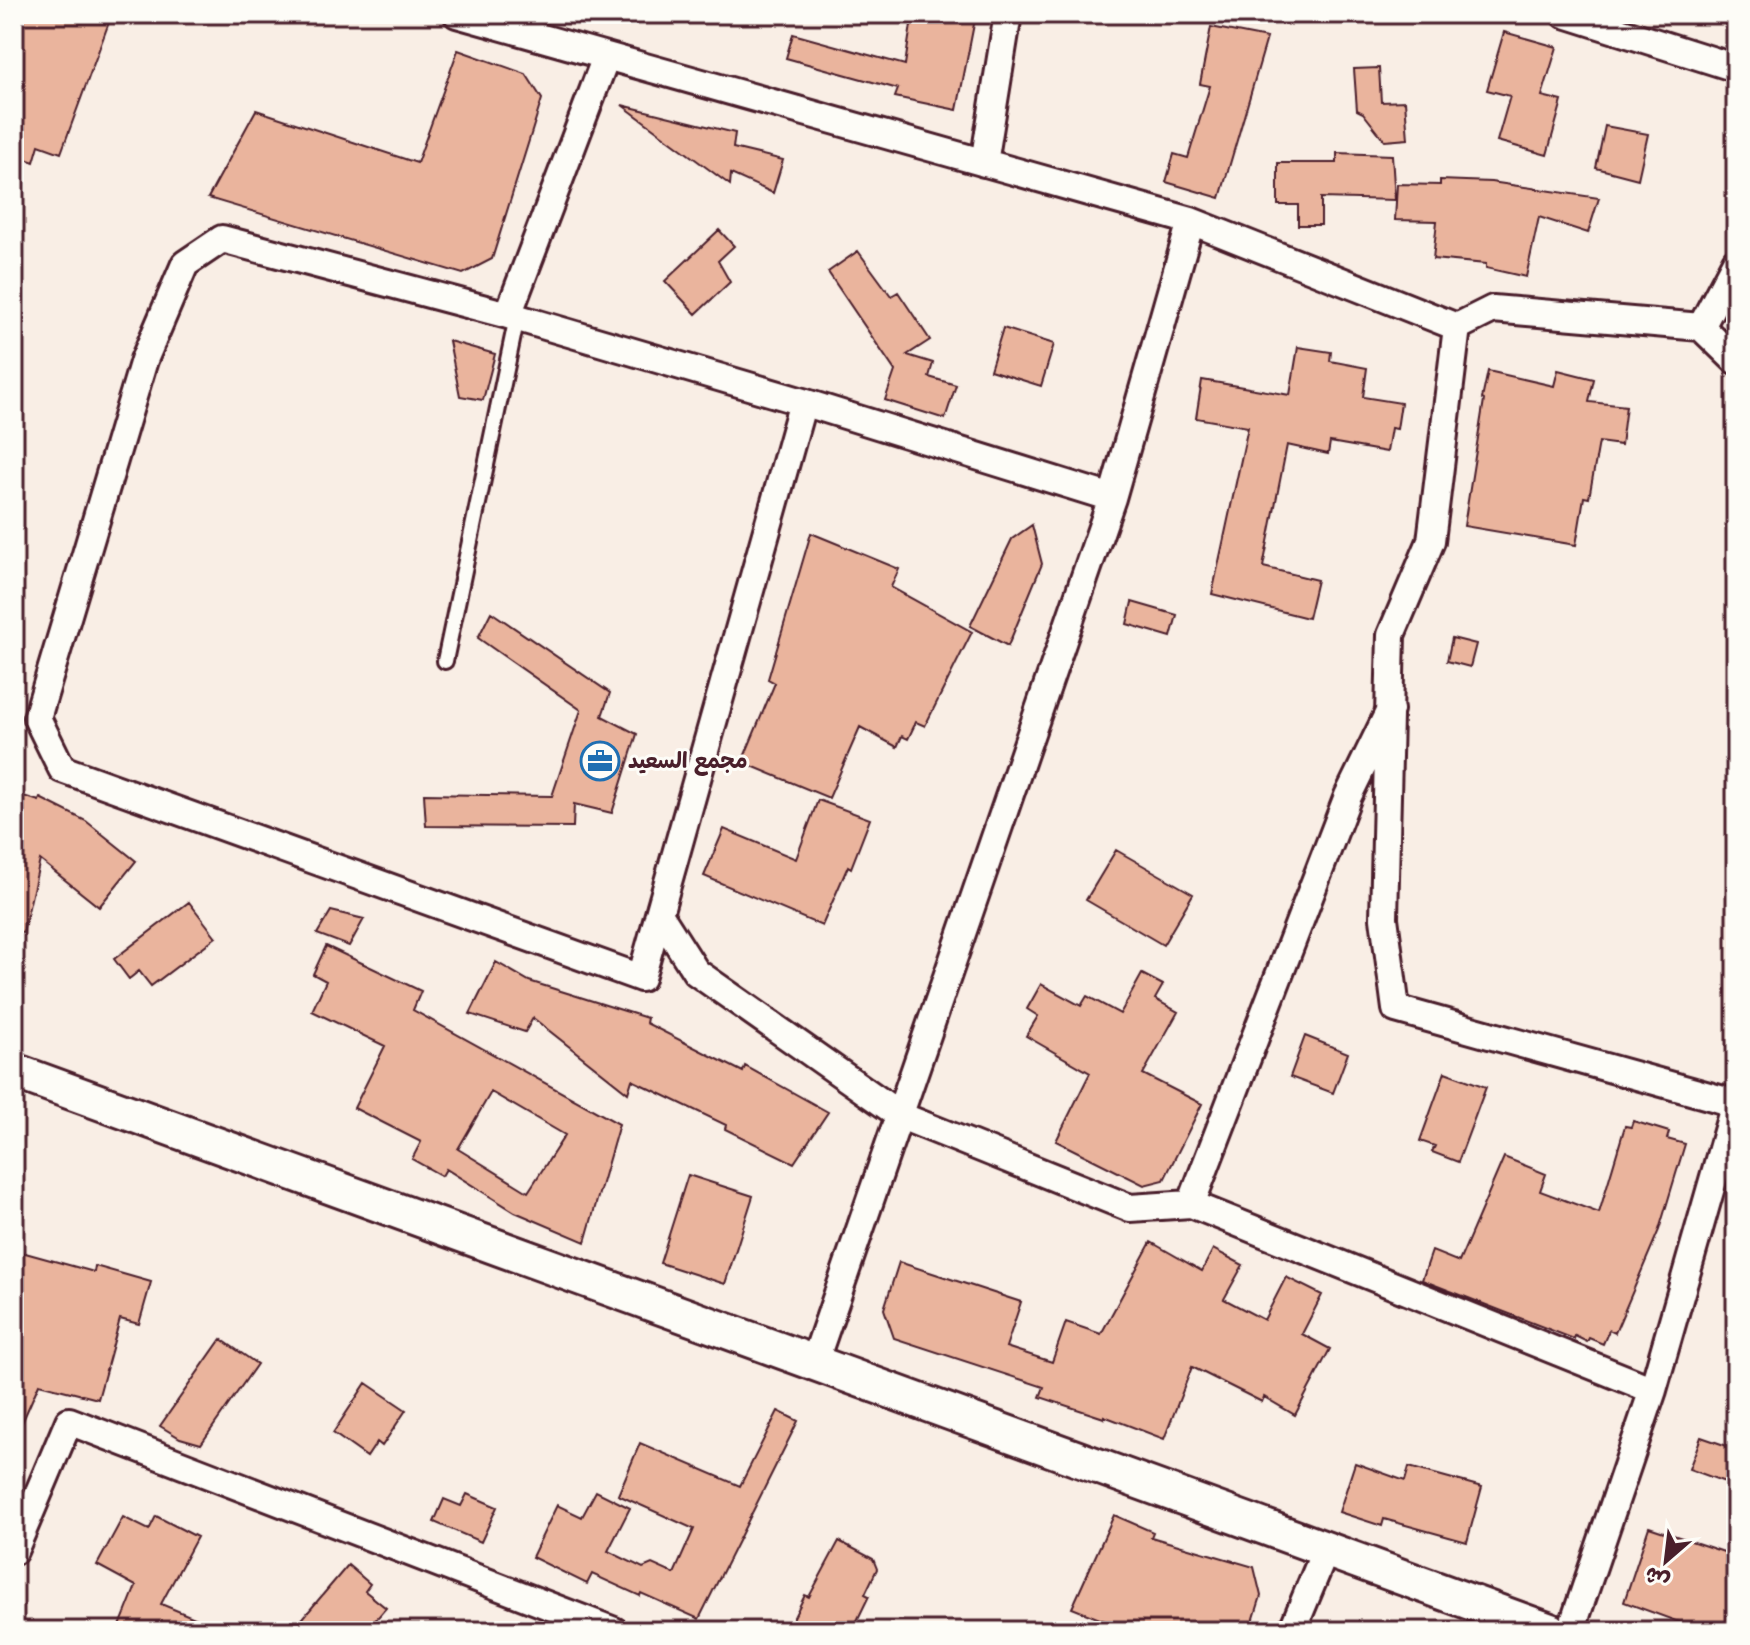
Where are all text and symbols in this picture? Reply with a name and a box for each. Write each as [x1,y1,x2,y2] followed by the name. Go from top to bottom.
[579,740,621,782] office icon: مجمع السعيد
[628,748,748,776] place label: مجمع السعيد
[1626,1521,1706,1601] north arrow
[1640,1560,1674,1595] text: ش

